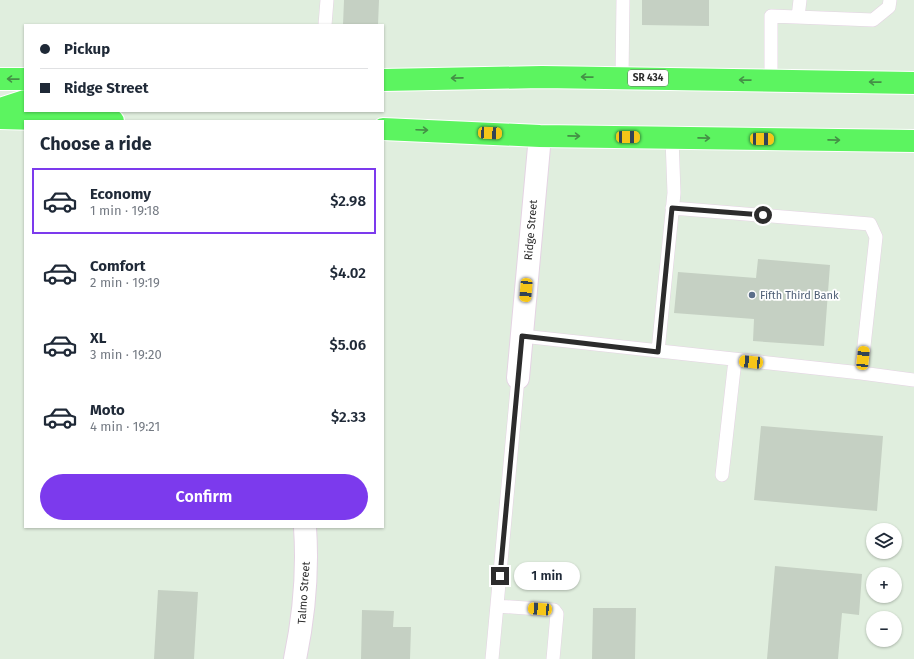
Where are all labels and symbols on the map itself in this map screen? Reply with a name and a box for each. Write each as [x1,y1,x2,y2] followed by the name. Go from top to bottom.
[628,70,668,86] road number: SR 434
[581,74,594,81] one-way arrow
[6,75,19,83] one-way arrow
[451,75,464,82] one-way arrow
[739,76,752,84] one-way arrow
[869,79,882,86] one-way arrow
[478,126,502,140] car
[415,127,428,134] one-way arrow
[616,131,640,143] car
[567,132,580,140] one-way arrow
[750,133,774,145] car
[697,134,710,142] one-way arrow
[827,136,840,144] one-way arrow
[522,199,540,261] street label: Ridge Street
[754,206,772,224] route start
[519,278,533,302] car
[760,289,839,302] place label: Fifth Third Bank
[747,290,757,300] marker: Fifth Third Bank
[856,345,870,371] car
[738,355,764,369] car
[295,561,313,625] street label: Talmo Street
[514,562,580,590] callout: 1 min
[491,567,509,585] route end
[528,602,552,616] car

